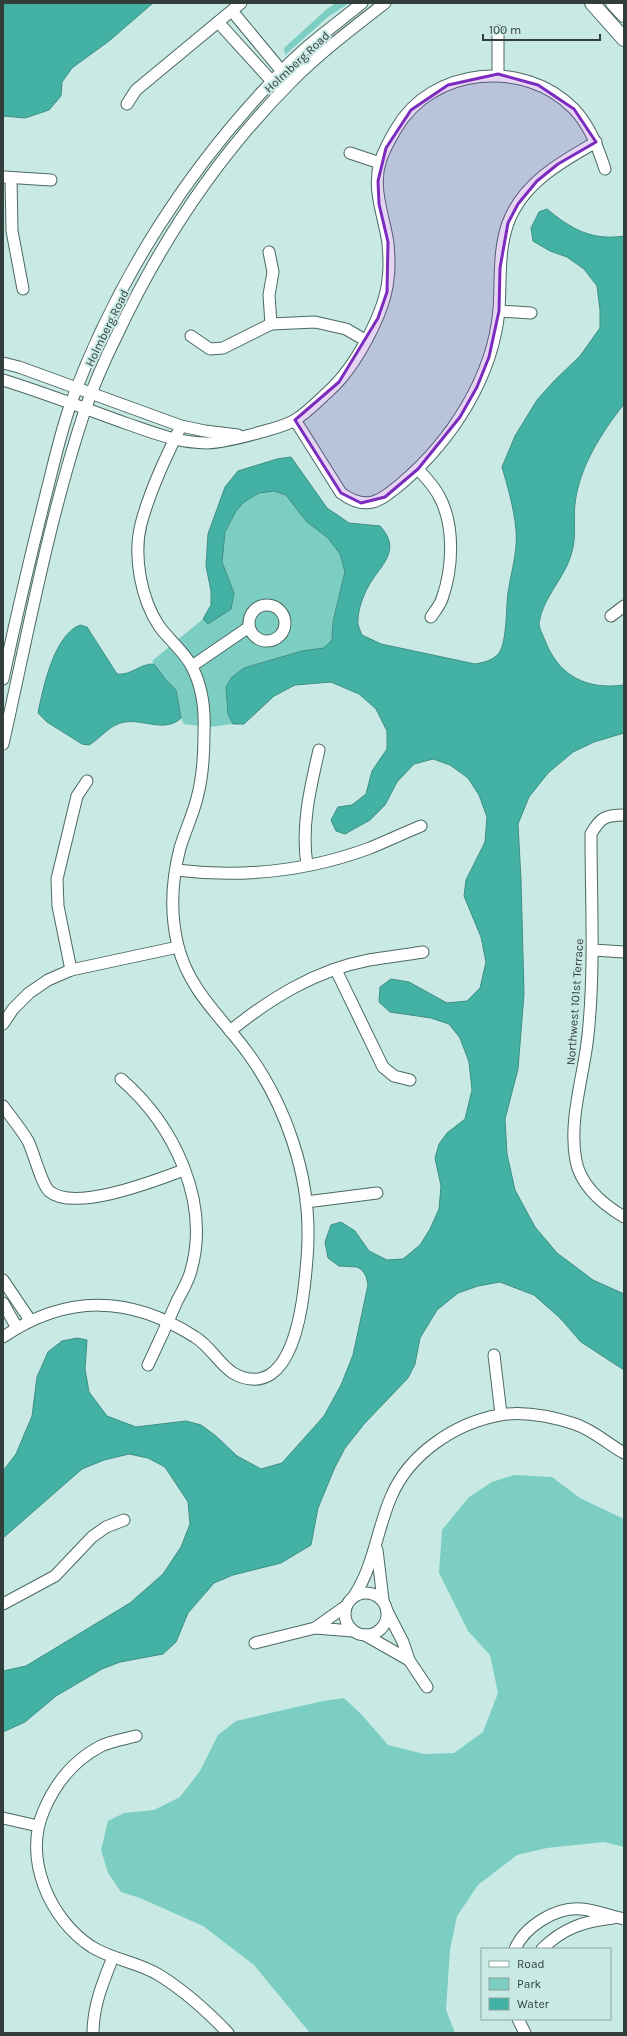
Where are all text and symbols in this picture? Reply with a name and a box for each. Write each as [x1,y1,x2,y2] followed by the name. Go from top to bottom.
[483,16,600,42] scale bar
[489,23,521,37] text: 100 m
[262,28,332,96] street label: Holmberg Road
[82,287,132,369] street label: Holmberg Road
[564,938,586,1066] street label: Northwest 101st Terrace
[481,1948,611,2020] legend
[517,1957,545,1971] text: Road
[517,1977,542,1991] text: Park
[517,1997,550,2011] text: Water

